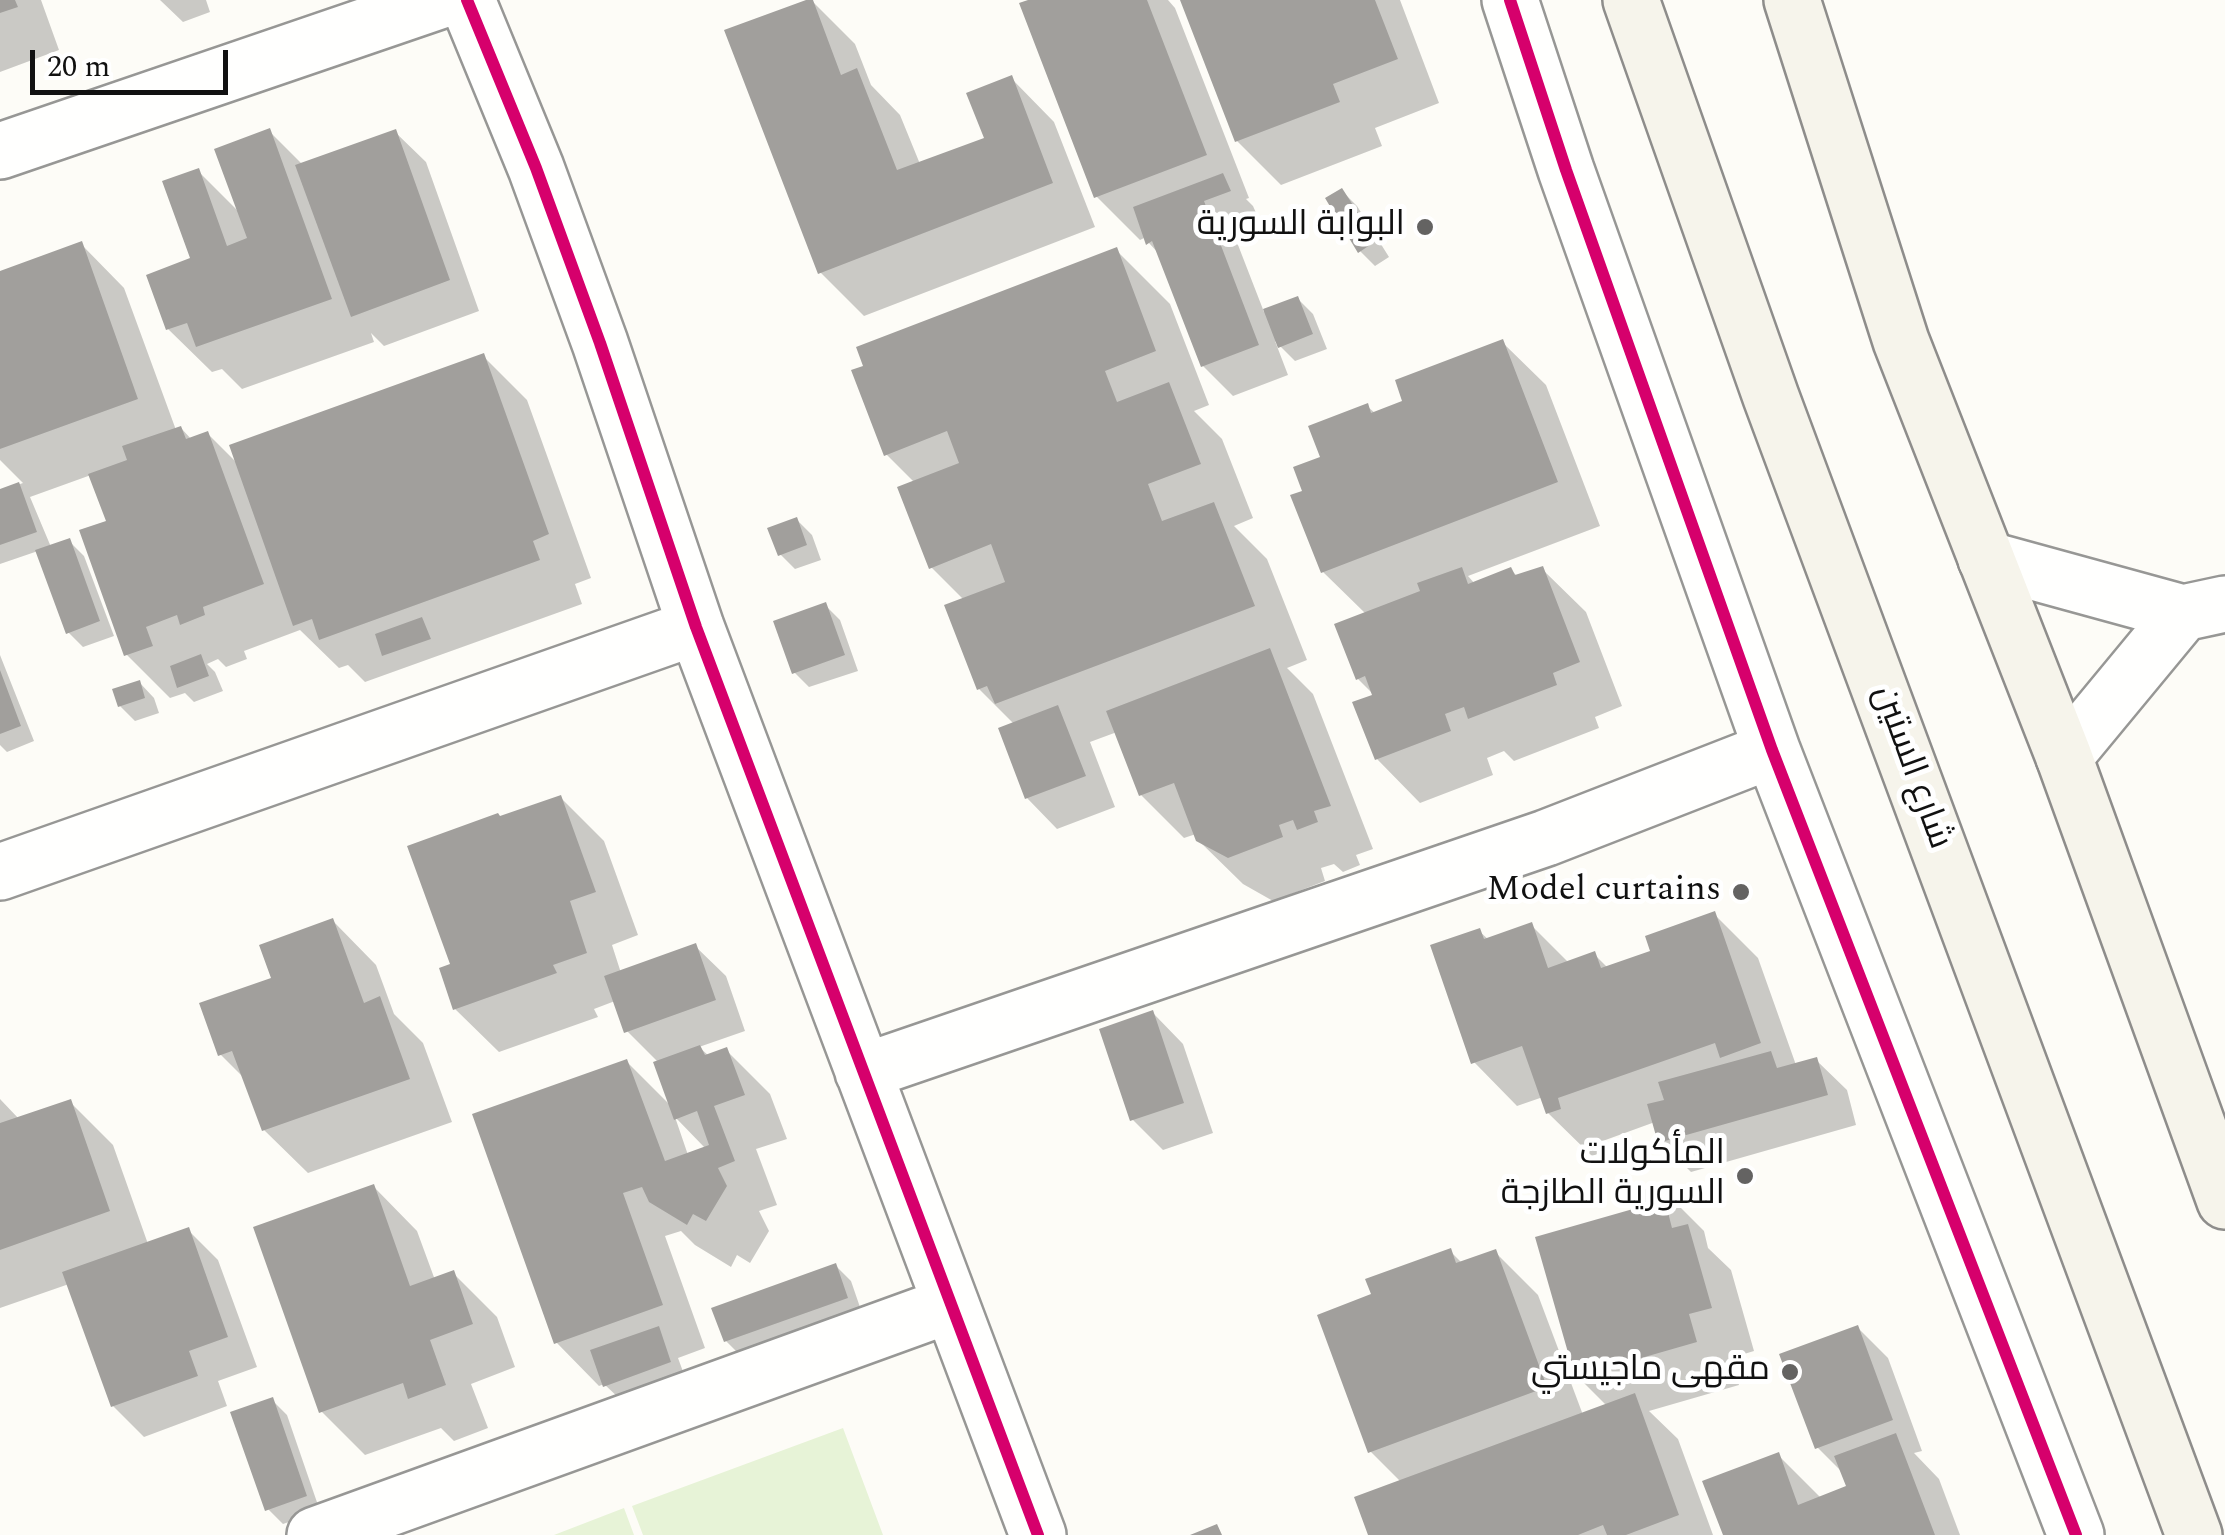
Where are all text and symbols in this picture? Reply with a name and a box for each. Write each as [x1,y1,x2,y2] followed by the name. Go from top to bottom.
[35,30,232,92] scale bar
[47,44,110,90] text: 20 m
[1197,206,1405,248] place label: البوابة السورية
[1414,216,1436,238] marker: البوابة السورية
[1861,681,1959,855] street label: شارع الستين
[1487,871,1721,913] place label: Model curtains
[1730,881,1752,903] marker: Model curtains
[1501,1135,1725,1217] place label: المأكولات السورية الطازجة
[1734,1165,1756,1187] marker: المأكولات السورية الطازجة
[1531,1351,1770,1393] place label: مقهى ماجيستي
[1779,1361,1801,1383] marker: مقهى ماجيستي

